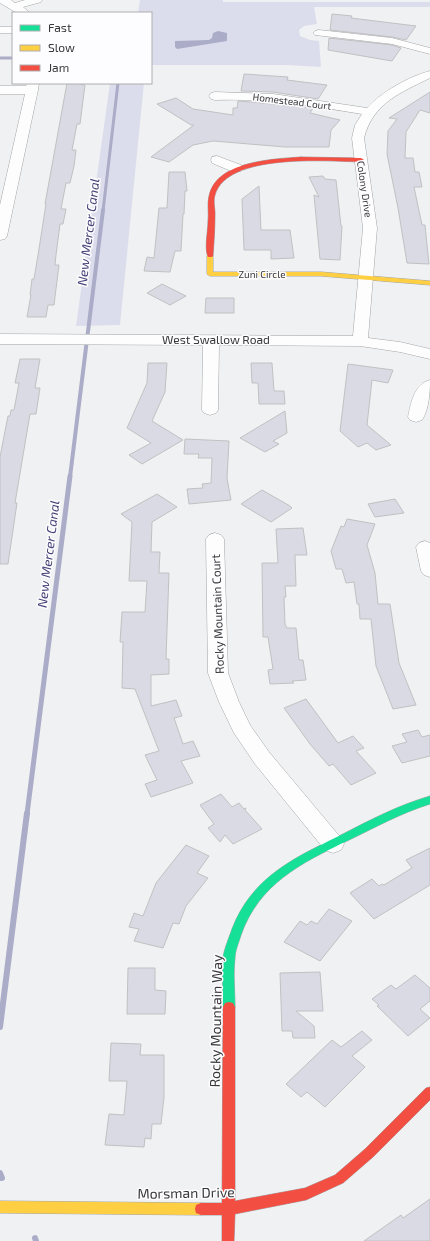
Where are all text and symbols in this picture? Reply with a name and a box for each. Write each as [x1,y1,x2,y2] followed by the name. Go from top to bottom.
[12,12,152,84] legend
[48,20,72,34] text: Fast
[48,40,75,54] text: Slow
[48,60,69,74] text: Jam
[252,90,332,112] street label: Homestead Court
[355,160,375,218] street label: Colony Drive
[73,177,103,287] water label: New Mercer Canal
[238,268,286,280] street label: Zuni Circle
[162,332,270,346] street label: West Swallow Road
[33,499,63,609] water label: New Mercer Canal
[208,554,226,674] street label: Rocky Mountain Court
[206,954,225,1088] street label: Rocky Mountain Way
[137,1183,235,1202] street label: Morsman Drive

